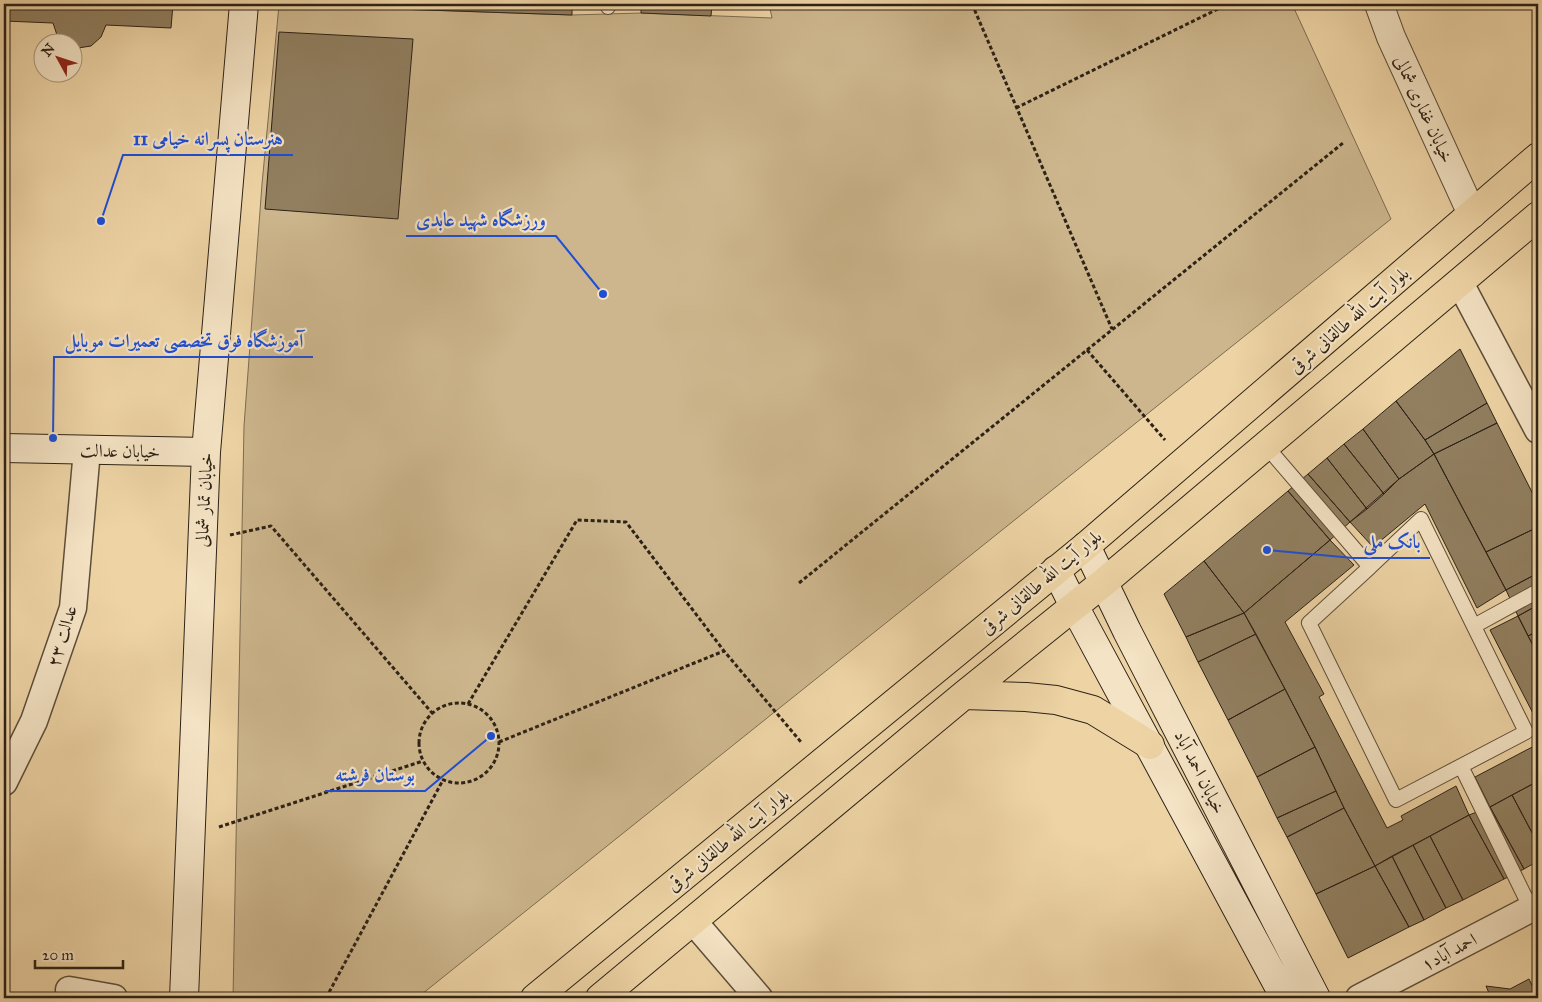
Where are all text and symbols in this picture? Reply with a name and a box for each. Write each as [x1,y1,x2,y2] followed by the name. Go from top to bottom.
[32,32,82,82] north arrow
[38,40,59,60] text: N
[1390,52,1458,166] street label: خیابان غفاری شمالی
[123,121,293,155] callout: هنرستان پسرانه خیامی 11
[133,127,283,153] text: هنرستان پسرانه خیامی 11
[406,202,556,236] callout: ورزشگاه شهید عابدی
[416,207,546,232] text: ورزشگاه شهید عابدی
[1283,260,1414,379] street label: بلوار آیت الله طالقانی شرقی
[54,323,313,357] callout: آموزشگاه فوق تخصصی تعمیرات موبایل
[65,328,306,354] text: آموزشگاه فوق تخصصی تعمیرات موبایل
[80,439,160,463] street label: خیابان عدالت
[191,452,217,548] street label: خیابان تمار شمالی
[974,523,1107,640] street label: بلوار آیت الله طالقانی شرقی
[1353,524,1430,558] callout: بانک ملی
[1362,530,1421,557] text: بانک ملی
[42,602,82,670] street label: عدالت ۲۳
[1170,726,1230,818] street label: خیابان احمد آباد
[325,757,425,791] callout: بوستان فرشته
[335,763,415,787] text: بوستان فرشته
[660,782,794,897] street label: بلوار آیت الله طالقانی شرقی
[1418,928,1481,976] street label: احمد آباد۱
[35,937,122,969] scale bar
[42,946,74,964] text: 20 m

